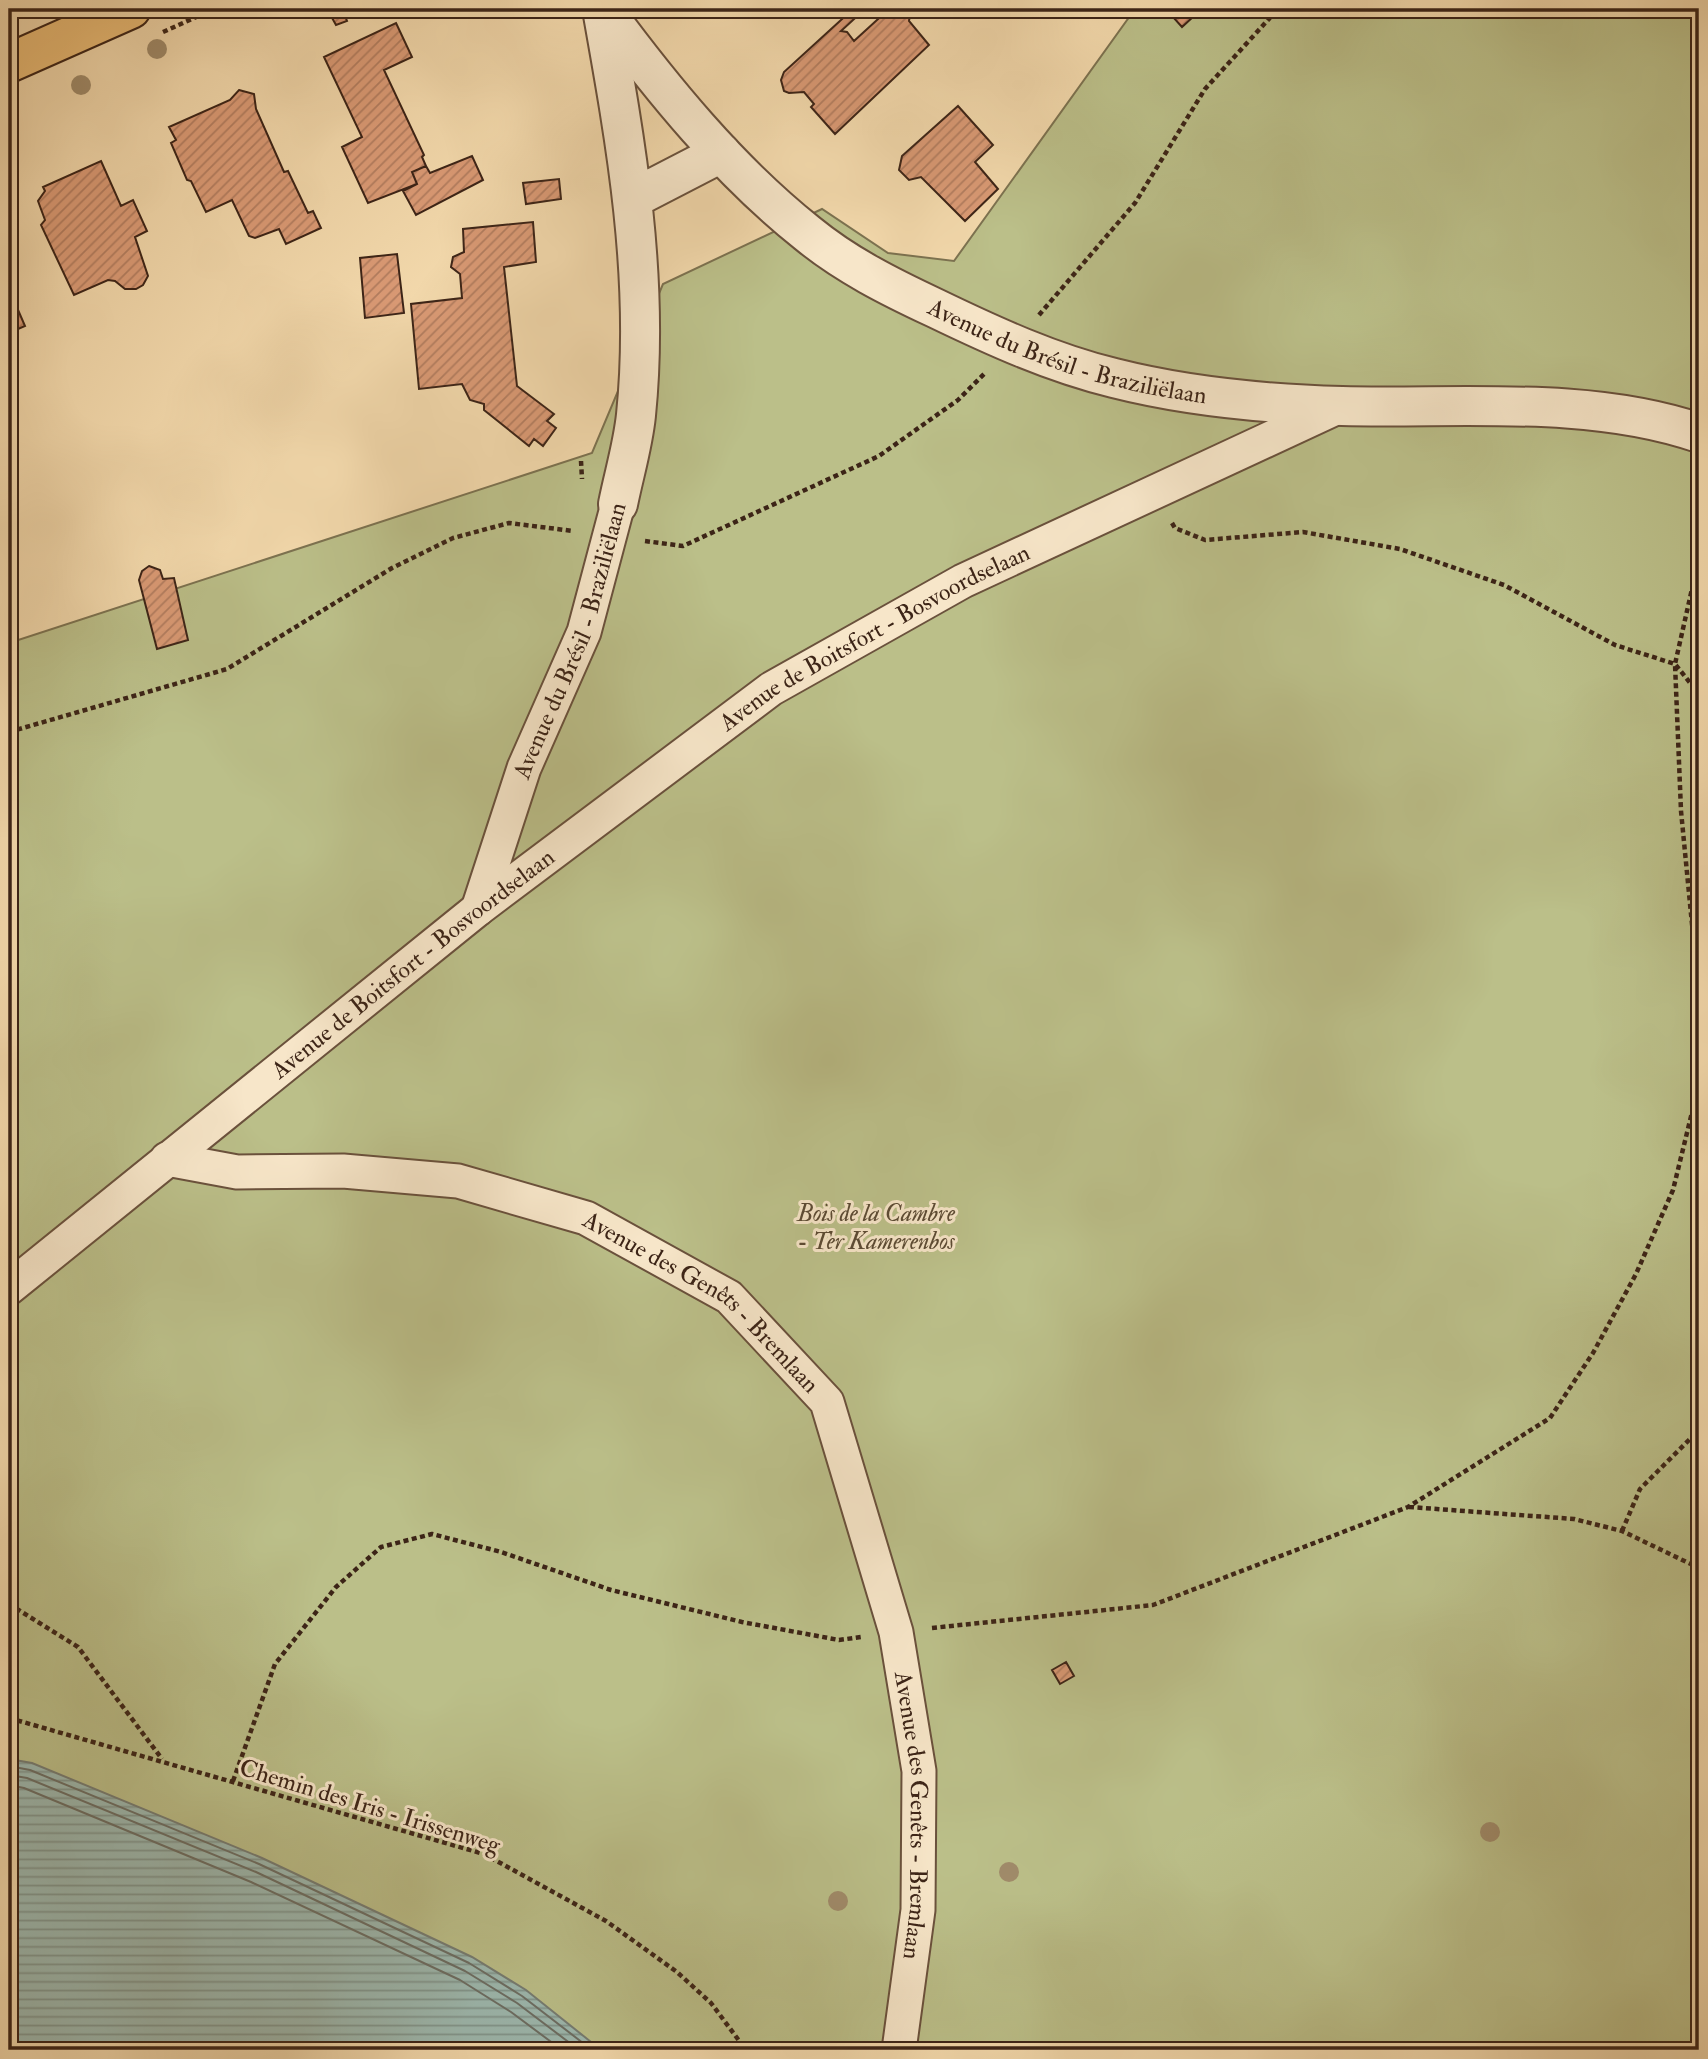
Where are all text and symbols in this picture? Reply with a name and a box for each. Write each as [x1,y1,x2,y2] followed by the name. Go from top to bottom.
[922,291,1209,411] street label: Avenue du Brésil - Braziliëlaan
[506,499,634,784] street label: Avenue du Brésil - Braziliëlaan
[712,537,1035,739] street label: Avenue de Boitsfort - Bosvoordselaan
[264,842,561,1086] street label: Avenue de Boitsfort - Bosvoordselaan
[796,1198,956,1257] park label: Bois de la Cambre - Ter Kamerenbos
[577,1204,826,1400] street label: Avenue des Genêts - Bremlaan
[887,1668,934,1962] street label: Avenue des Genêts - Bremlaan
[236,1752,505,1861] street label: Chemin des Iris - Irissenweg

